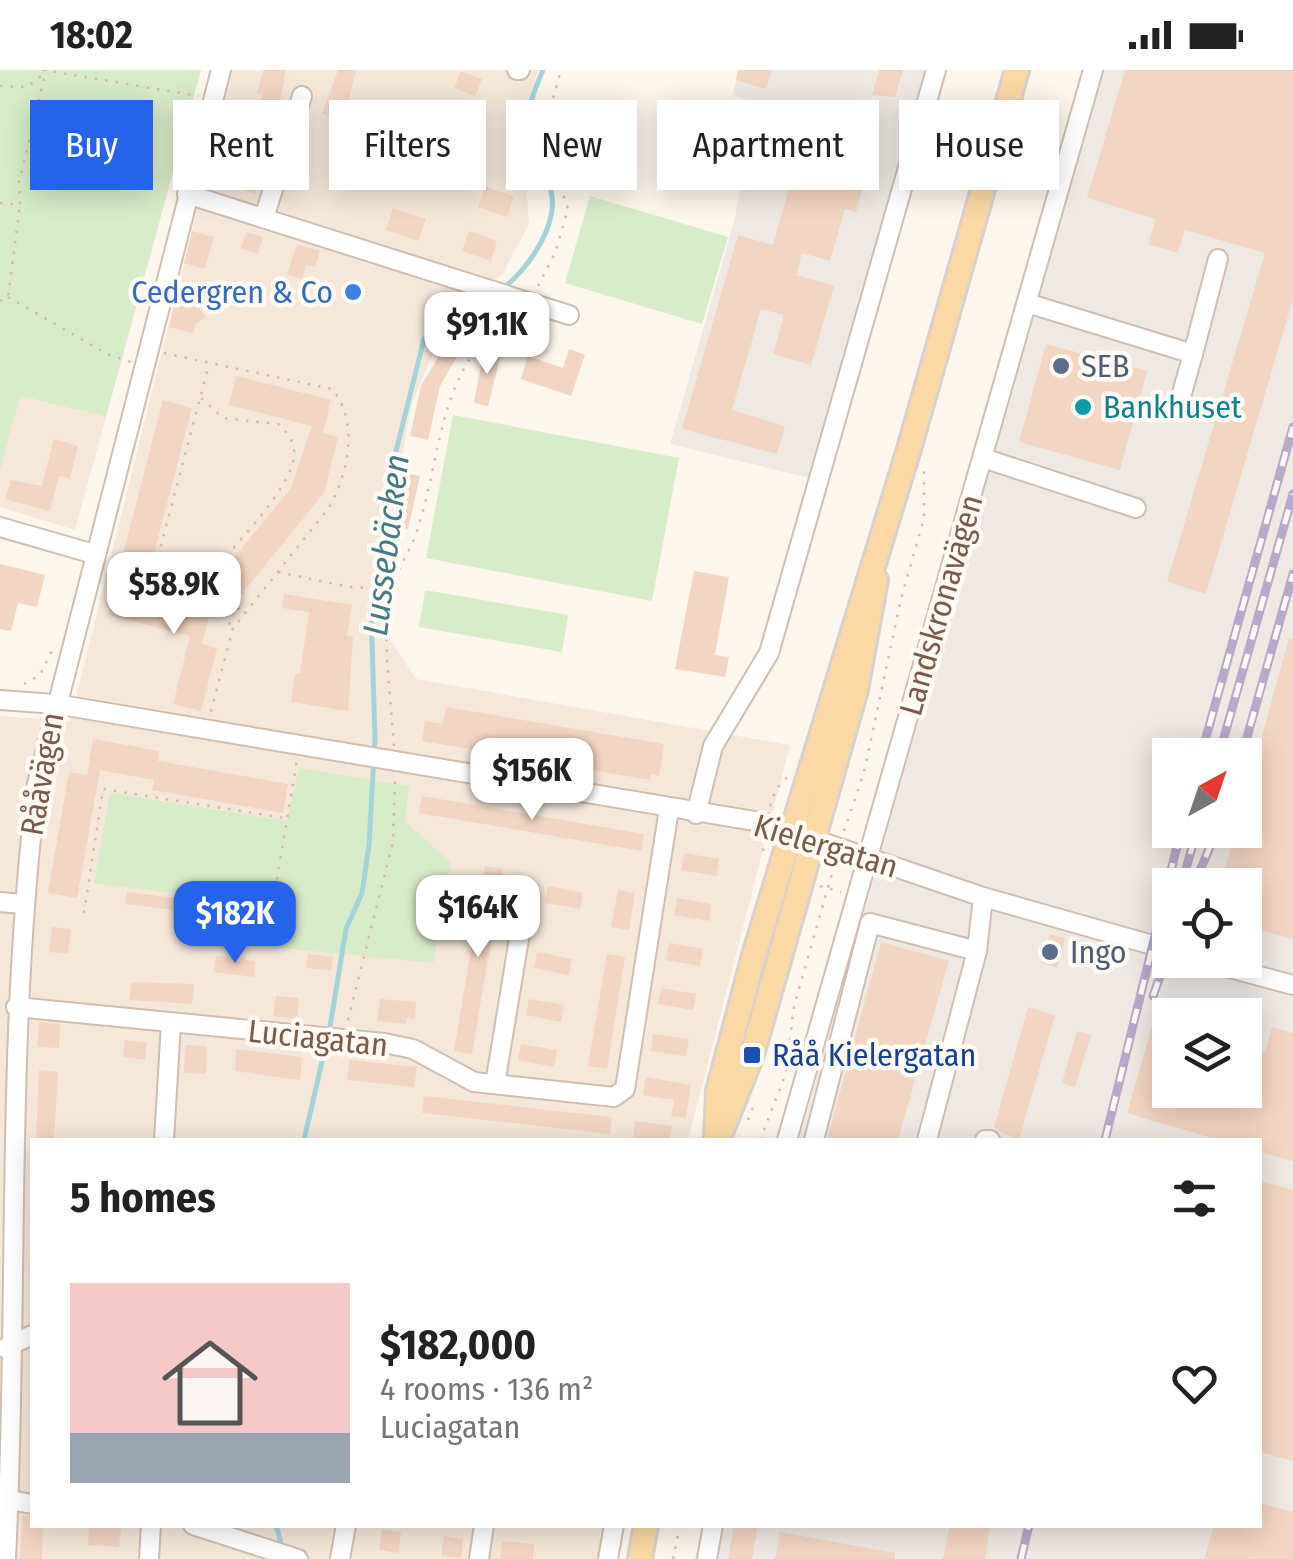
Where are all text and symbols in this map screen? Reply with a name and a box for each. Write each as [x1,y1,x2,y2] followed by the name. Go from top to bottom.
[50,12,133,58] text: 18:02
[30,100,153,190] chip: Buy
[173,100,309,190] chip: Rent
[329,100,486,190] chip: Filters
[506,100,637,190] chip: New
[657,100,879,190] chip: Apartment
[899,100,1059,190] chip: House
[131,273,333,311] place label: Cedergren & Co
[342,281,364,303] marker: Cedergren & Co
[406,292,568,377] pin: $91.1K
[446,305,528,343] text: $91.1K
[1081,347,1129,385] place label: SEB
[1050,355,1072,377] marker: SEB
[1103,388,1242,426] place label: Bankhuset
[1072,396,1094,418] marker: Bankhuset
[354,452,418,638] water label: Lussebäcken
[891,490,991,720] street label: Landskronavägen
[93,552,255,637] pin: $58.9K
[129,565,219,603] text: $58.9K
[13,710,71,838] street label: Rååvägen
[462,738,602,823] pin: $156K
[1152,738,1262,848] north arrow
[1152,738,1262,1108] map controls
[492,751,572,789] text: $156K
[749,806,903,886] street label: Kielergatan
[1152,868,1262,978] button: locate
[408,875,548,960] pin: $164K
[165,881,305,966] pin: $182K
[438,888,518,926] text: $164K
[196,894,274,932] text: $182K
[1070,933,1127,971] place label: Ingo
[1039,941,1061,963] marker: Ingo
[1152,998,1262,1108] button: layers
[246,1012,390,1064] street label: Luciagatan
[772,1036,976,1074] place label: Råå Kielergatan
[741,1044,763,1066] marker: Råå Kielergatan
[1167,1171,1222,1226] icon: filters
[70,1173,216,1223] text: 5 homes
[380,1320,536,1370] text: $182,000
[150,1323,270,1443] icon: home
[1167,1356,1222,1411] icon: heart
[380,1370,593,1408] text: 4 rooms · 136 m²
[380,1408,520,1446] text: Luciagatan

